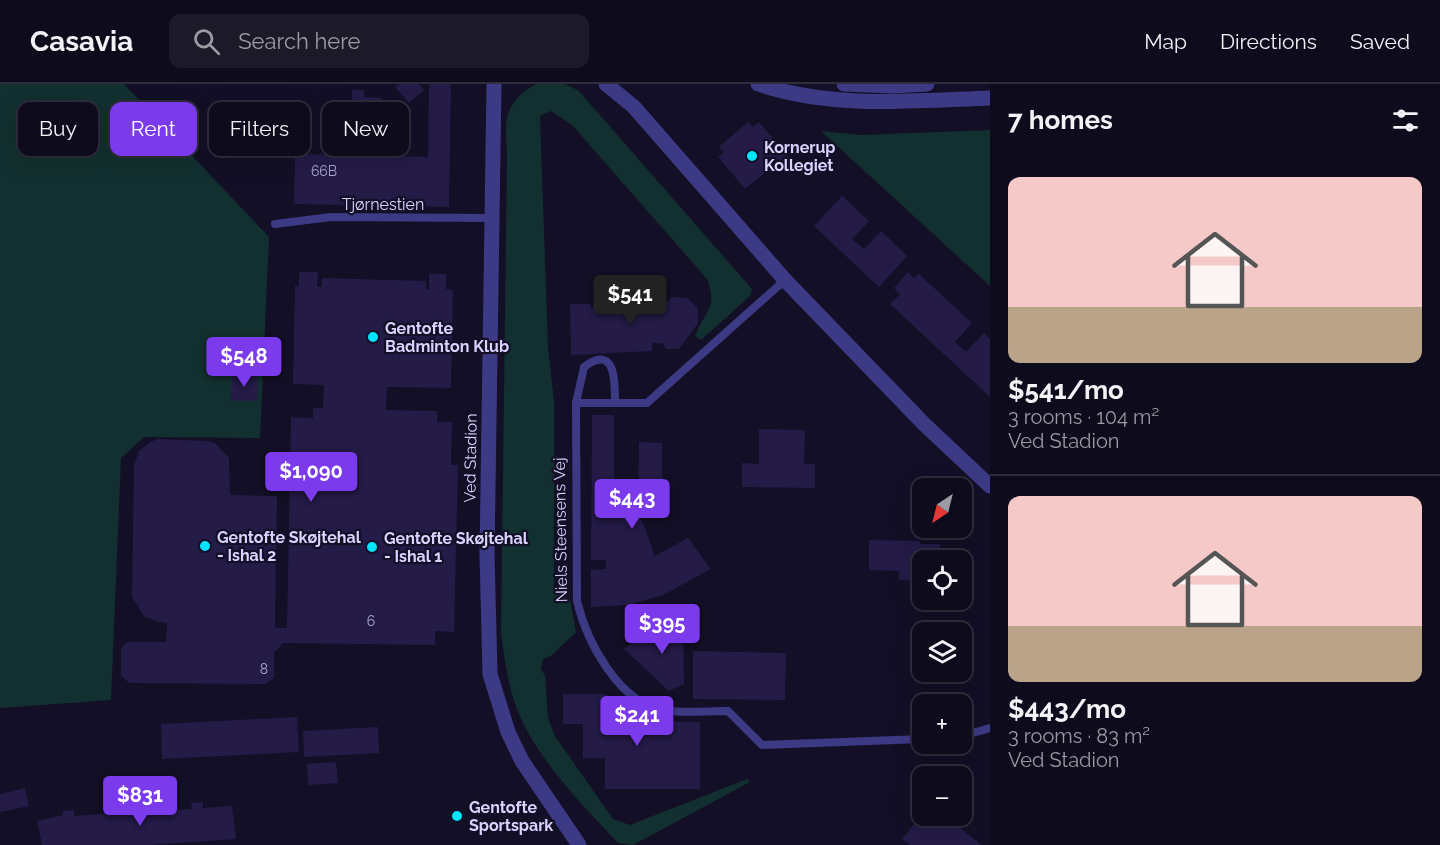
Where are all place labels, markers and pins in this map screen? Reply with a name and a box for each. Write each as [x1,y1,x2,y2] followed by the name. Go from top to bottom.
[764,138,836,175] place label: Kornerup Kollegiet
[745,149,759,163] marker: Kornerup Kollegiet
[594,275,666,326] pin: $541
[385,319,509,356] place label: Gentofte Badminton Klub
[366,330,380,344] marker: Gentofte Badminton Klub
[208,337,280,388] pin: $548
[262,452,360,503] pin: $1,090
[596,479,668,530] pin: $443
[217,528,362,565] place label: Gentofte Skøjtehal - Ishal 2
[384,529,529,566] place label: Gentofte Skøjtehal - Ishal 1
[198,539,212,553] marker: Gentofte Skøjtehal - Ishal 2
[365,540,379,554] marker: Gentofte Skøjtehal - Ishal 1
[626,604,698,655] pin: $395
[601,696,673,747] pin: $241
[104,776,176,827] pin: $831
[469,798,553,835] place label: Gentofte Sportspark
[450,809,464,823] marker: Gentofte Sportspark

